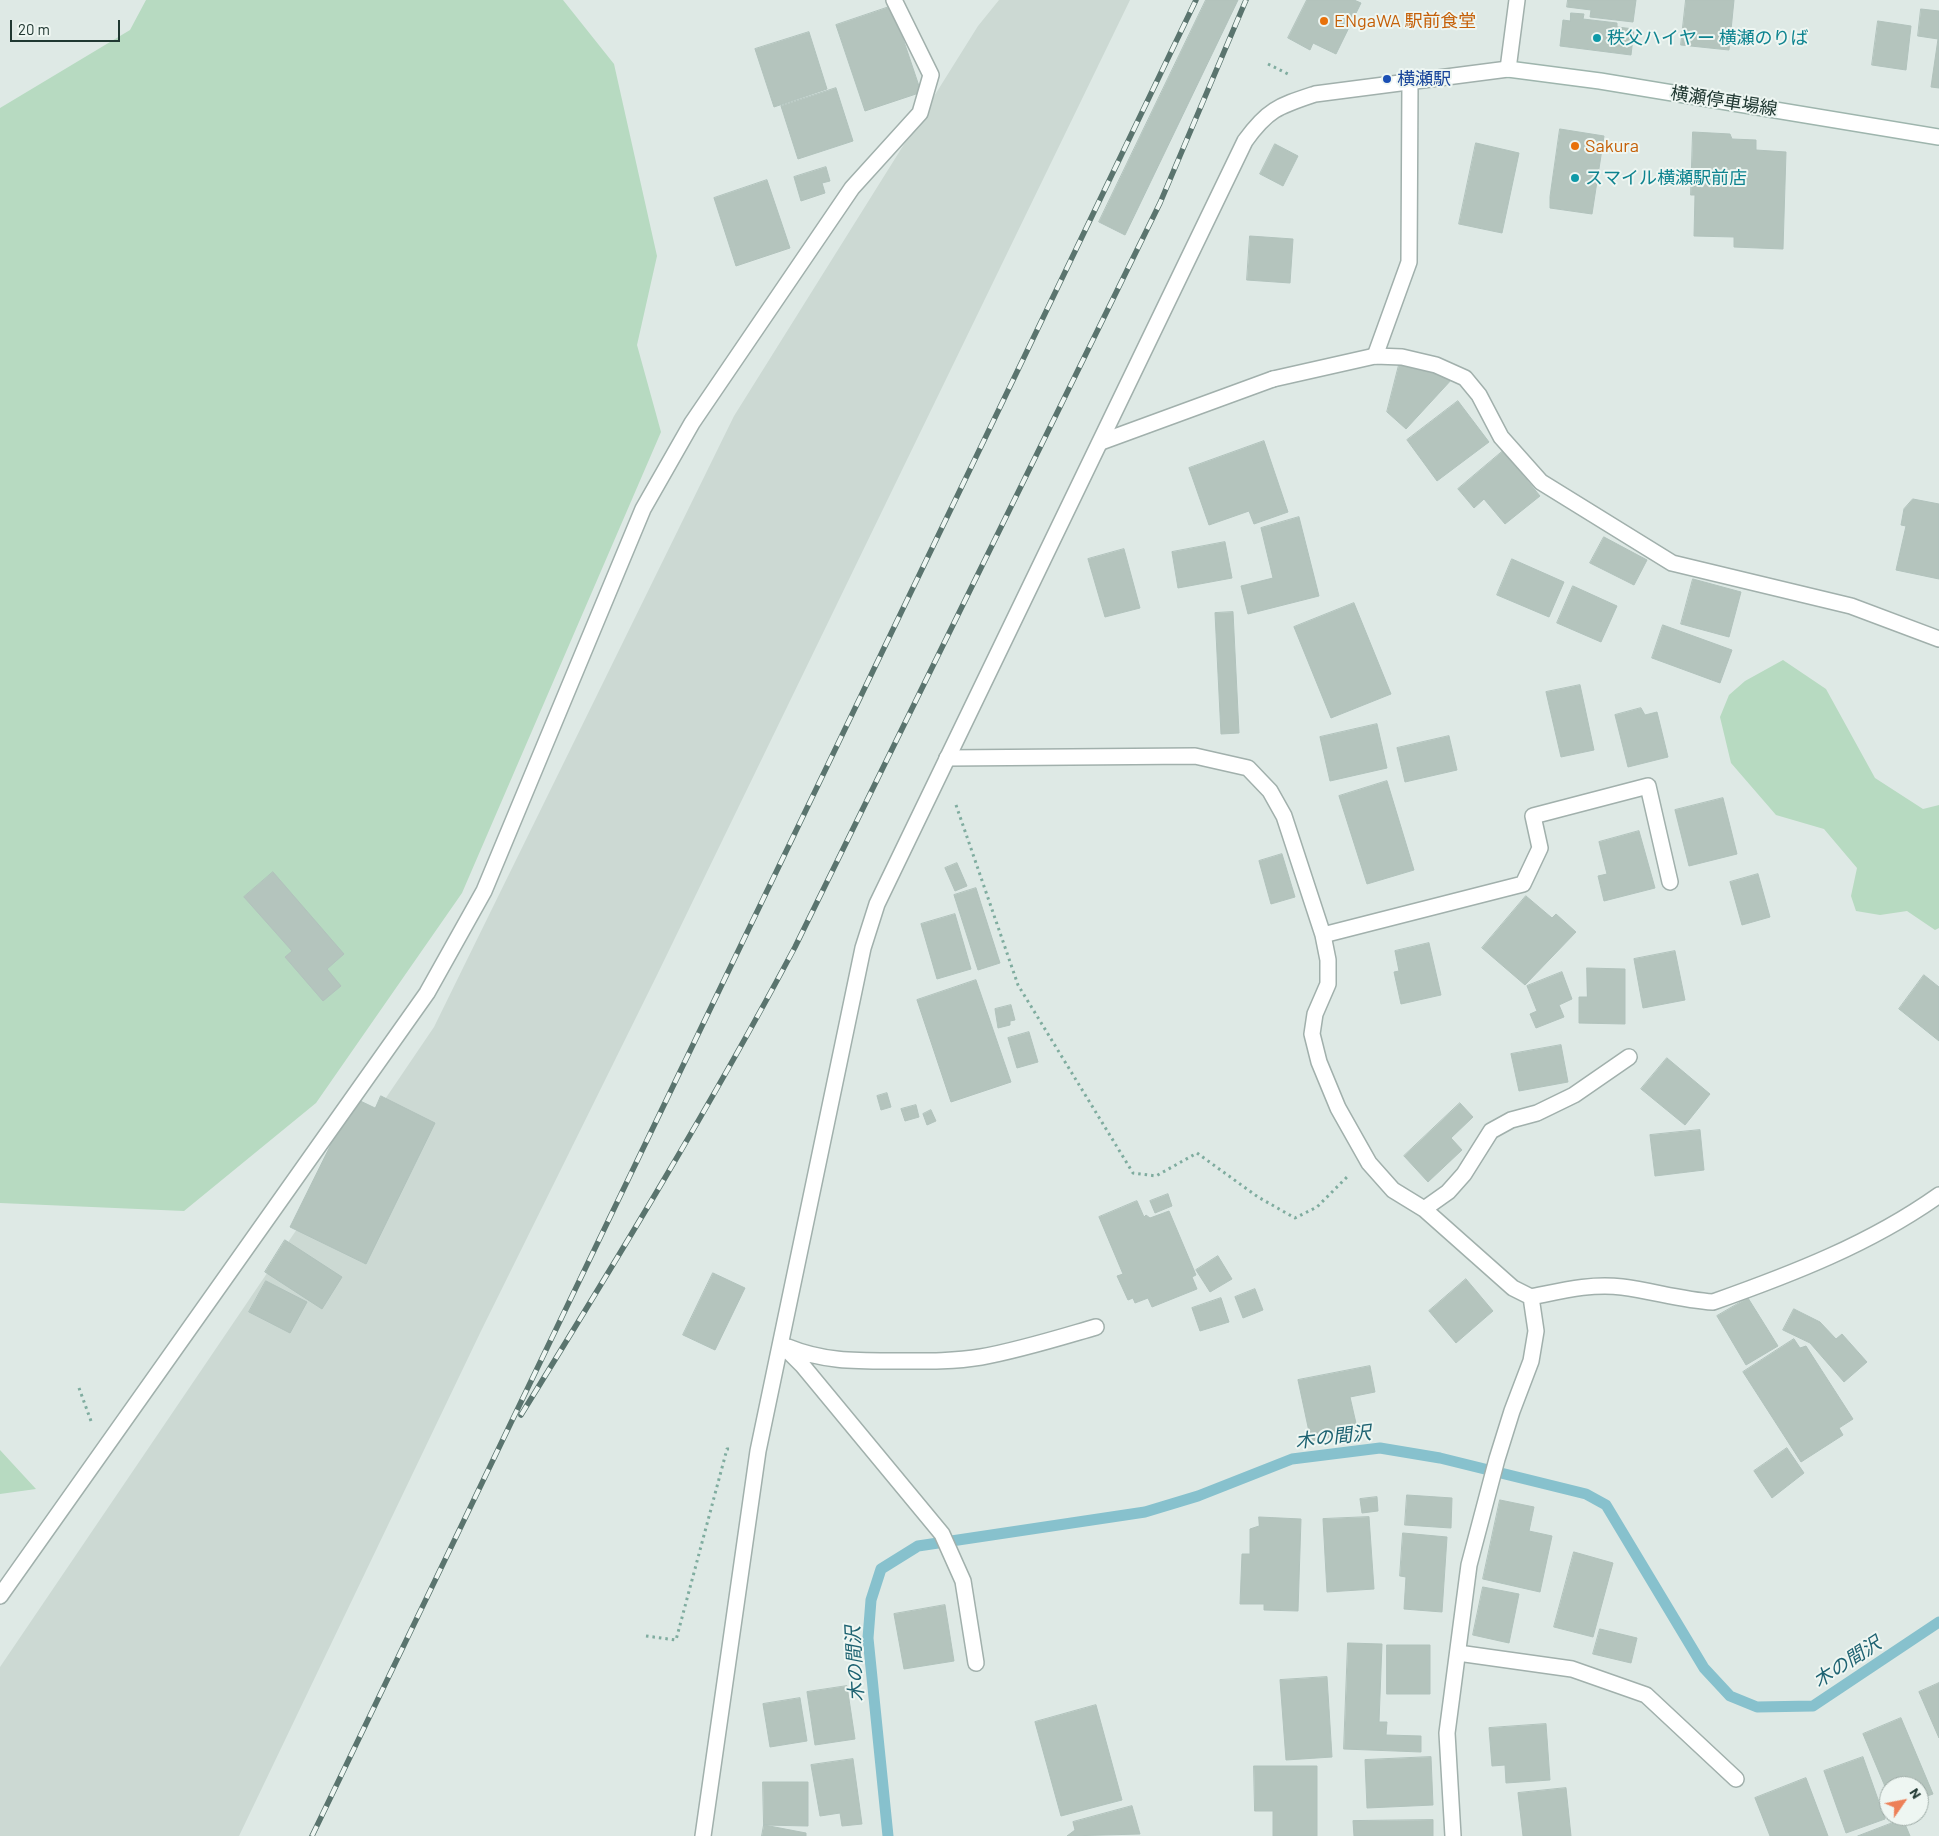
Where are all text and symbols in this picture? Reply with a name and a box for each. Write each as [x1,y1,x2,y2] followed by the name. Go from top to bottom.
[12,10,122,42] scale bar
[1334,10,1477,32] place label: ENgaWA 駅前食堂
[1318,15,1330,27] marker: ENgaWA 駅前食堂
[18,20,50,38] text: 20 m
[1607,27,1809,49] place label: 秩父ハイヤー 横瀬のりば
[1591,32,1603,44] marker: 秩父ハイヤー 横瀬のりば
[1397,68,1451,90] place label: 横瀬駅
[1381,73,1393,85] marker: 横瀬駅
[1669,82,1779,120] street label: 横瀬停車場線
[1585,135,1639,157] place label: Sakura
[1569,140,1581,152] marker: Sakura
[1585,167,1747,189] place label: スマイル横瀬駅前店
[1569,172,1581,184] marker: スマイル横瀬駅前店
[1294,1421,1372,1453] water label: 木の間沢
[842,1625,868,1703] water label: 木の間沢
[1809,1632,1885,1692] water label: 木の間沢
[1879,1776,1929,1826] north arrow
[1906,1785,1926,1802] text: N

